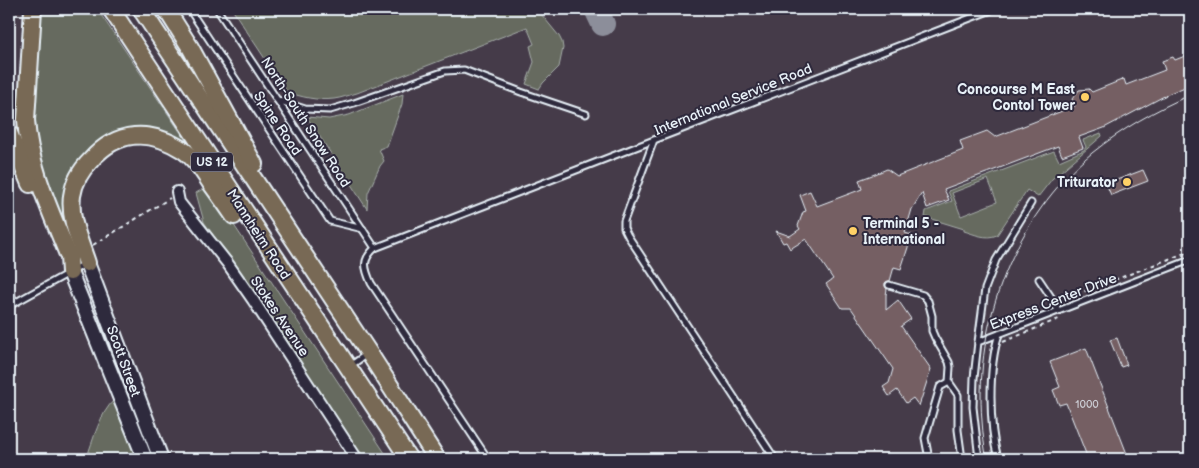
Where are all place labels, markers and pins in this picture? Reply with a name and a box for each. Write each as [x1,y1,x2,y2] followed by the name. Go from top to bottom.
[957,81,1075,114] place label: Concourse M East Contol Tower
[1079,91,1091,103] marker: Concourse M East Contol Tower
[1057,174,1117,191] place label: Triturator
[1121,176,1133,188] marker: Triturator
[863,215,945,248] place label: Terminal 5 - International
[847,225,859,237] marker: Terminal 5 - International

